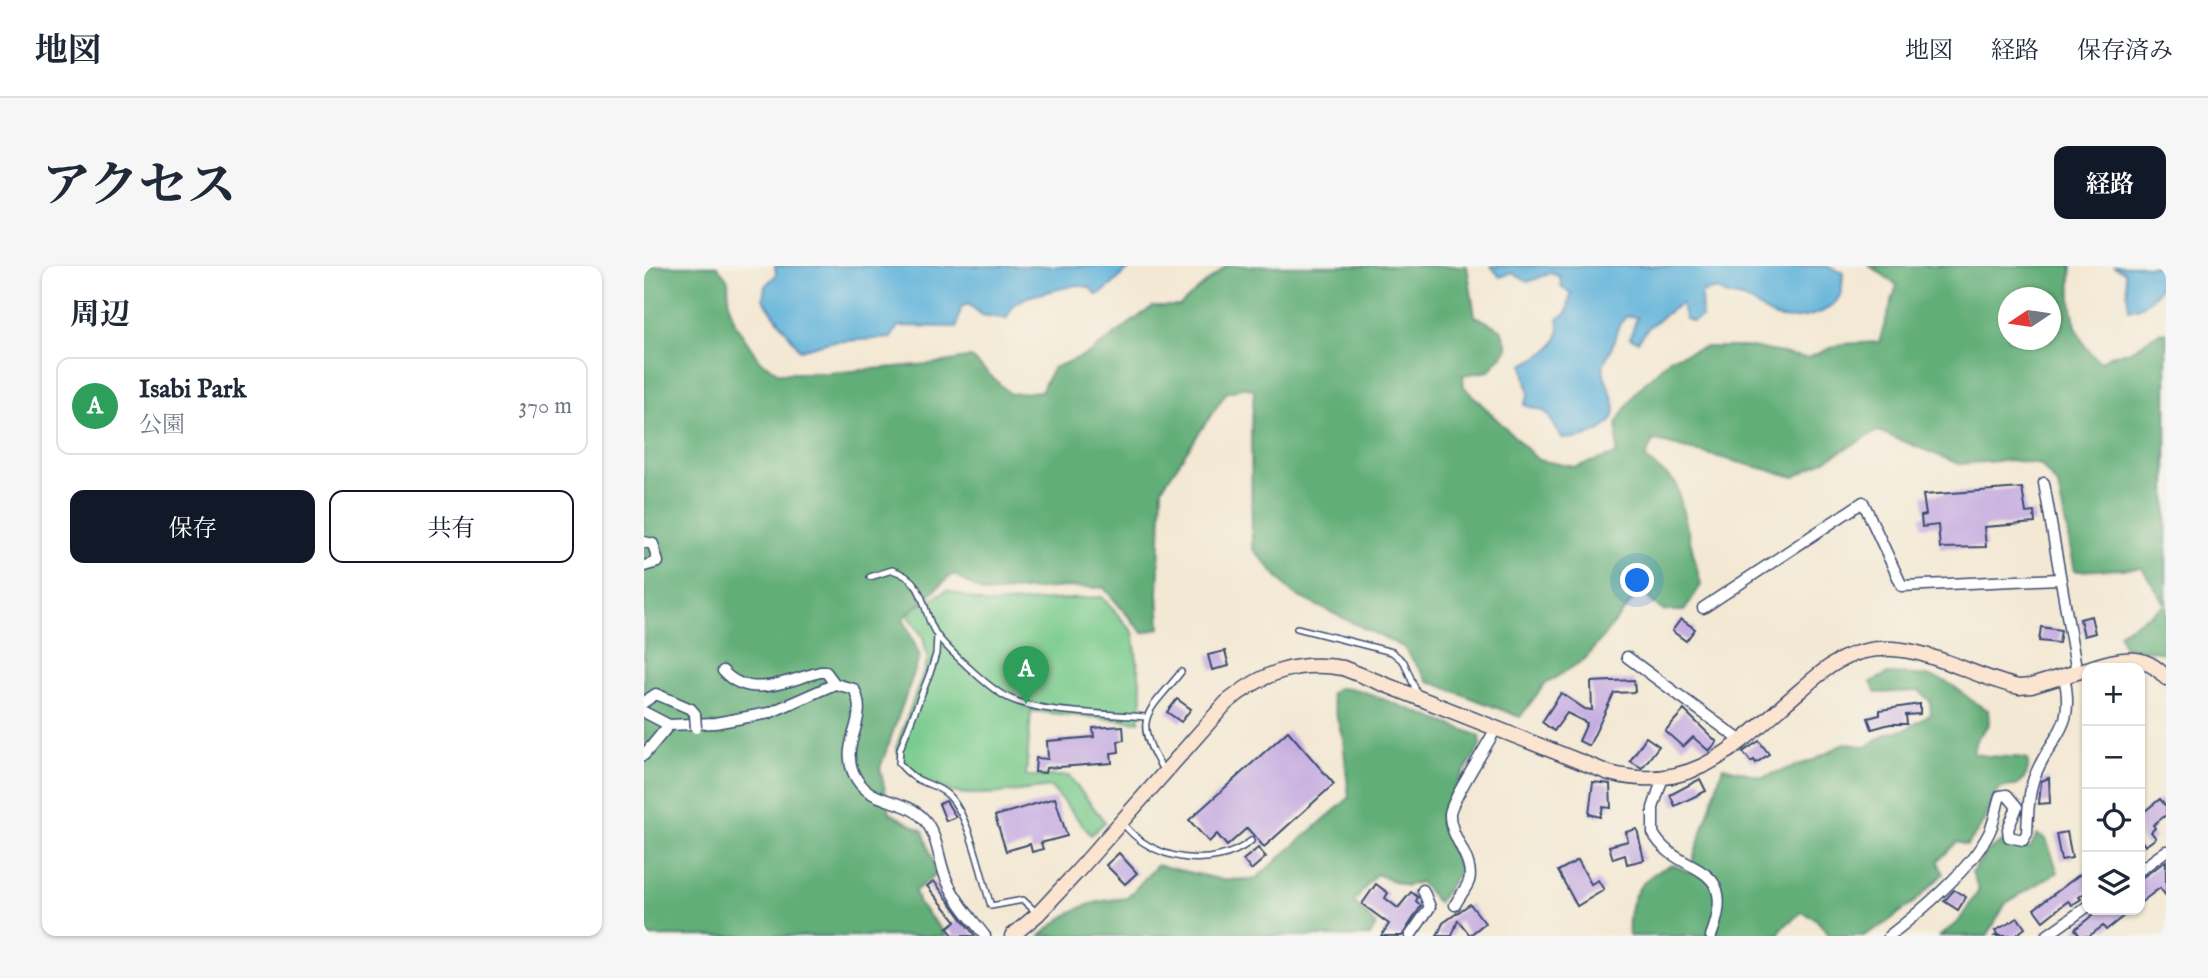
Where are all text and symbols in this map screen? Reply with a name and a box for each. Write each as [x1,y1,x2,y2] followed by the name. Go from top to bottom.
[35,31,101,73] text: 地図
[1905,36,1953,67] text: 地図
[1991,36,2039,67] text: 経路
[2077,36,2173,67] text: 保存済み
[2054,146,2166,219] button: 経路
[42,157,237,219] text: アクセス
[1998,287,2061,350] north arrow
[70,297,130,335] text: 周辺
[139,373,246,406] text: Isabi Park
[87,392,103,421] text: A
[519,392,572,421] text: 370 m
[139,411,185,440] text: 公園
[70,490,315,563] button: 保存
[329,490,574,563] button: 共有
[1620,563,1654,597] your location
[1003,646,1049,704] pin: A
[2082,663,2145,915] map controls
[2082,663,2145,726] button: +
[2082,726,2145,789] button: −
[2082,789,2145,852] button: locate
[2082,852,2145,915] button: layers

